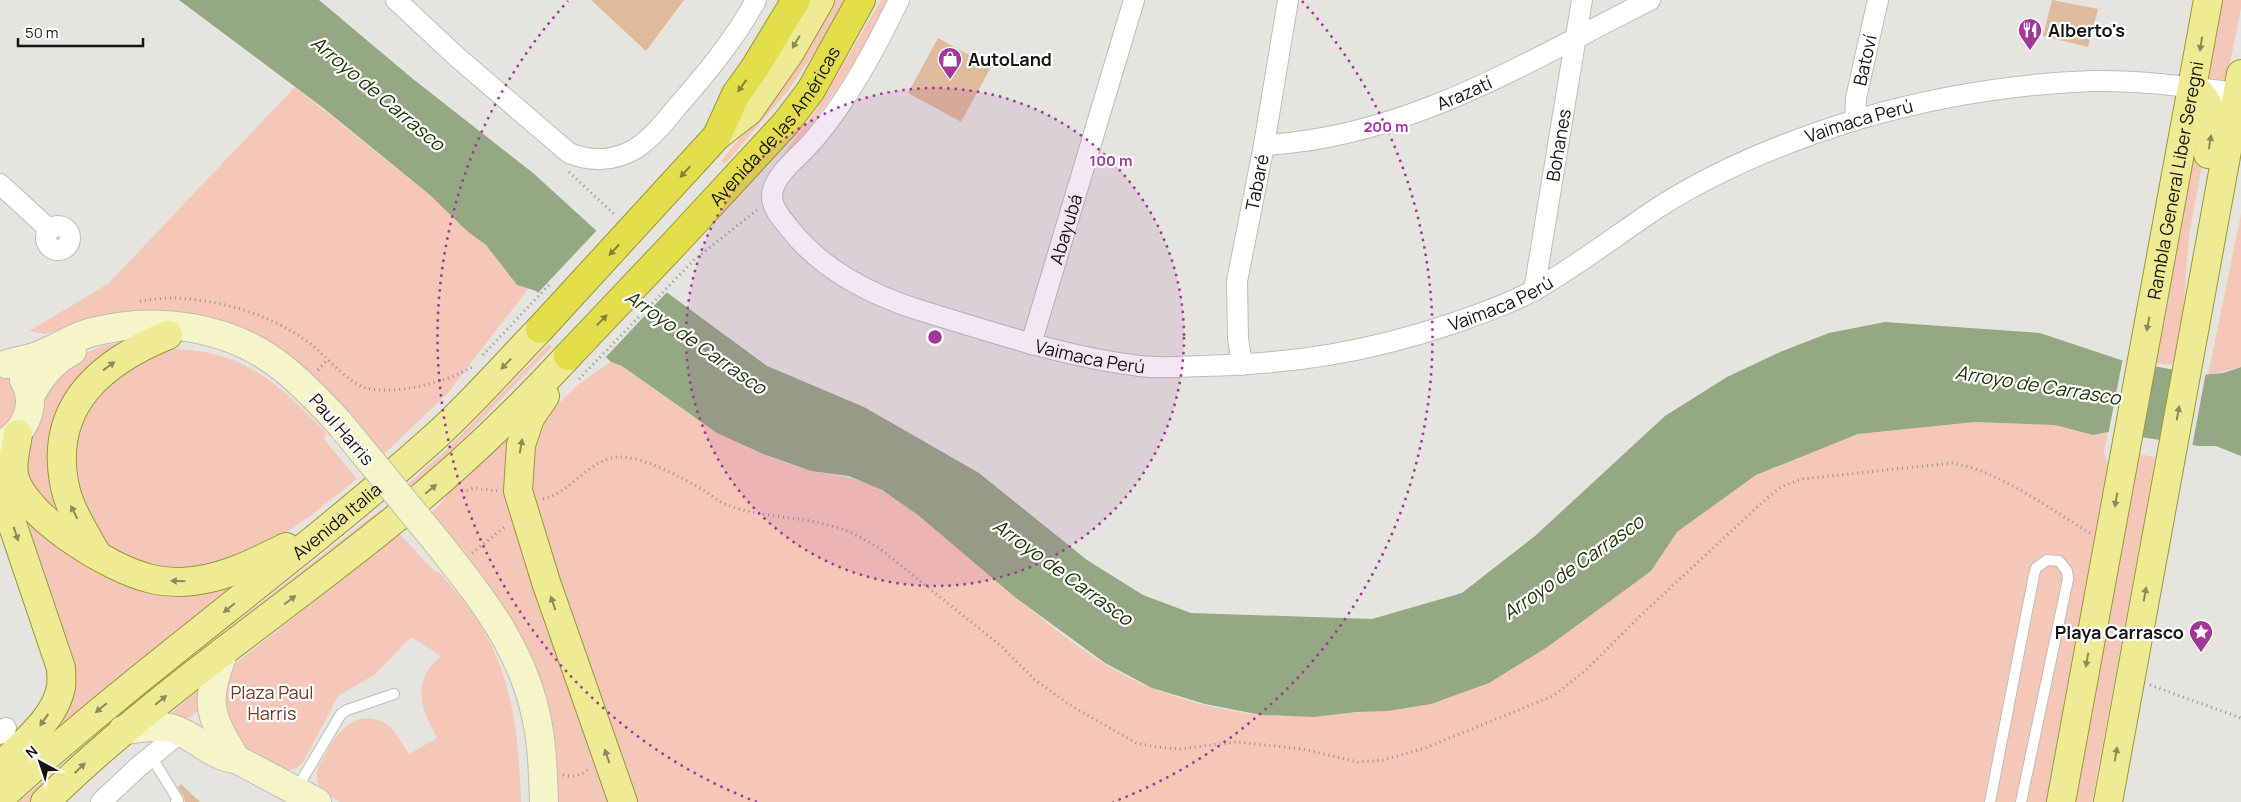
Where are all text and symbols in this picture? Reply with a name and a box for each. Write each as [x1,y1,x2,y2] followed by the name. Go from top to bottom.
[18,15,142,47] scale bar
[2017,17,2043,51] restaurant icon: Alberto's
[2048,18,2125,42] place label: Alberto's
[25,22,59,43] text: 50 m
[306,29,452,158] water label: Arroyo de Carrasco
[1847,32,1882,88] street label: Batoví
[791,36,800,49] one-way arrow
[2196,36,2204,52] one-way arrow
[704,42,845,211] street label: Avenida de las Américas
[937,46,963,80] shop icon: AutoLand
[968,47,1052,71] place label: AutoLand
[2141,59,2209,302] street label: Rambla General Liber Seregni
[1433,70,1496,115] street label: Arazatí
[737,79,747,93] one-way arrow
[1802,93,1915,148] street label: Vaimaca Perú
[1540,107,1576,183] street label: Bohanes
[1363,116,1409,137] text: 200 m
[2207,133,2215,149] one-way arrow
[1090,150,1132,171] text: 100 m
[1239,152,1274,213] street label: Tabaré
[679,166,691,178] one-way arrow
[1044,191,1087,267] street label: Abayubá
[608,244,620,256] one-way arrow
[1445,270,1557,336] street label: Vaimaca Perú
[620,284,773,401] water label: Arroyo de Carrasco
[596,315,608,327] one-way arrow
[2144,317,2152,333] one-way arrow
[926,328,944,346] centre of rings
[1033,333,1146,379] street label: Vaimaca Perú
[500,358,512,370] one-way arrow
[1954,359,2124,411] water label: Arroyo de Carrasco
[102,361,116,371] one-way arrow
[304,388,380,470] street label: Paul Harris
[2174,405,2182,421] one-way arrow
[518,438,526,454] one-way arrow
[287,477,386,565] street label: Avenida Italia
[424,483,437,494] one-way arrow
[2111,492,2119,508] one-way arrow
[70,504,78,519] one-way arrow
[1497,508,1650,625] water label: Arroyo de Carrasco
[988,512,1140,633] water label: Arroyo de Carrasco
[13,527,20,542] one-way arrow
[170,577,186,585] one-way arrow
[2142,586,2150,602] one-way arrow
[283,595,296,606] one-way arrow
[549,595,556,610] one-way arrow
[223,602,236,613] one-way arrow
[2188,619,2214,653] place icon: Playa Carrasco
[2055,620,2184,644] place label: Playa Carrasco
[2083,652,2091,667] one-way arrow
[230,680,314,725] park label: Plaza Paul Harris
[154,694,167,705] one-way arrow
[95,703,108,714] one-way arrow
[39,713,49,727] one-way arrow
[15,737,65,787] north arrow
[21,741,41,762] text: N
[2113,746,2121,762] one-way arrow
[603,748,611,763] one-way arrow
[74,762,86,774] one-way arrow

